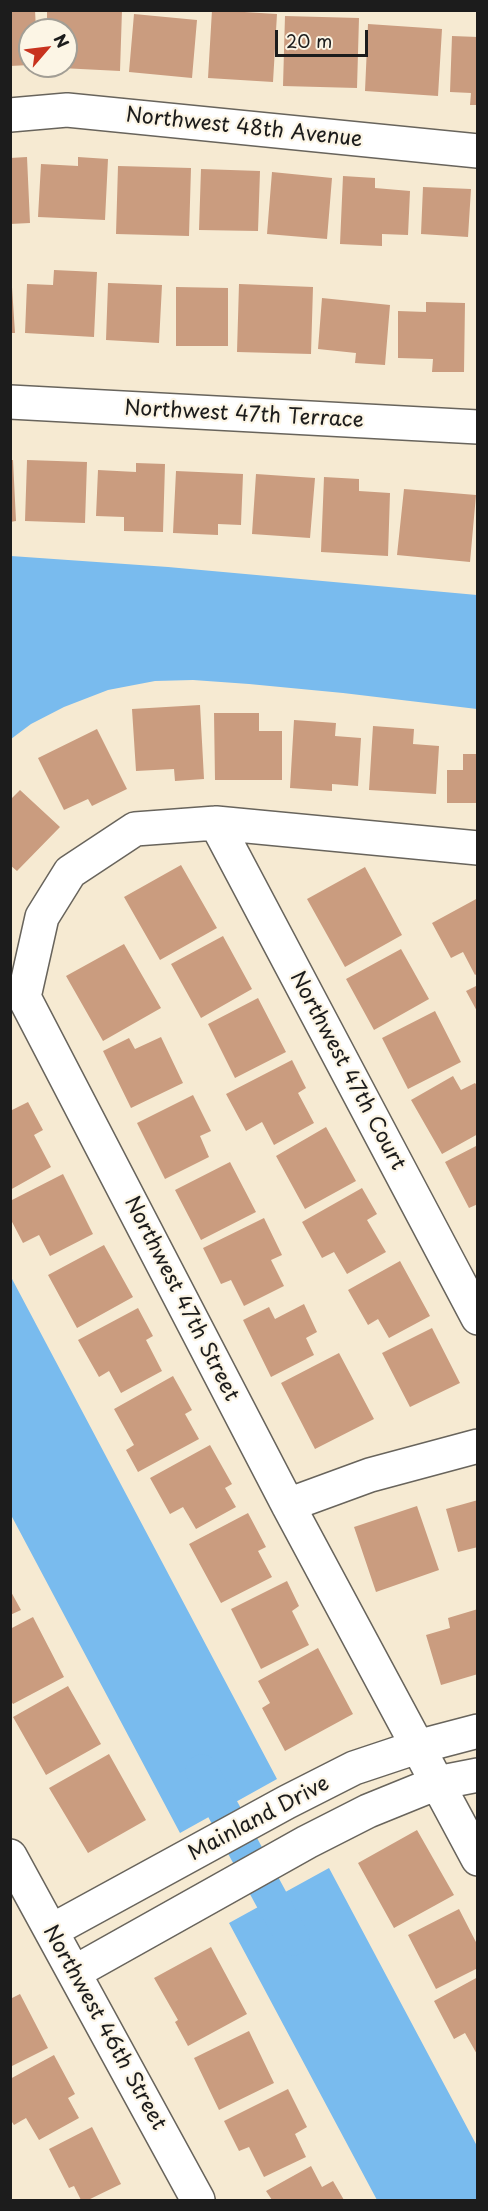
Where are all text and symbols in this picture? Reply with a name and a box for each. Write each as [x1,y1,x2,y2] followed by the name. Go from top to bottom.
[18,18,78,78] north arrow
[278,18,371,56] scale bar
[286,27,332,54] text: 20 m
[49,29,76,52] text: N
[124,103,364,153] street label: Northwest 48th Avenue
[124,396,364,434] street label: Northwest 47th Terrace
[284,967,410,1175] street label: Northwest 47th Court
[118,1192,244,1406] street label: Northwest 47th Street
[184,1771,334,1867] street label: Mainland Drive
[37,1921,171,2135] street label: Northwest 46th Street

